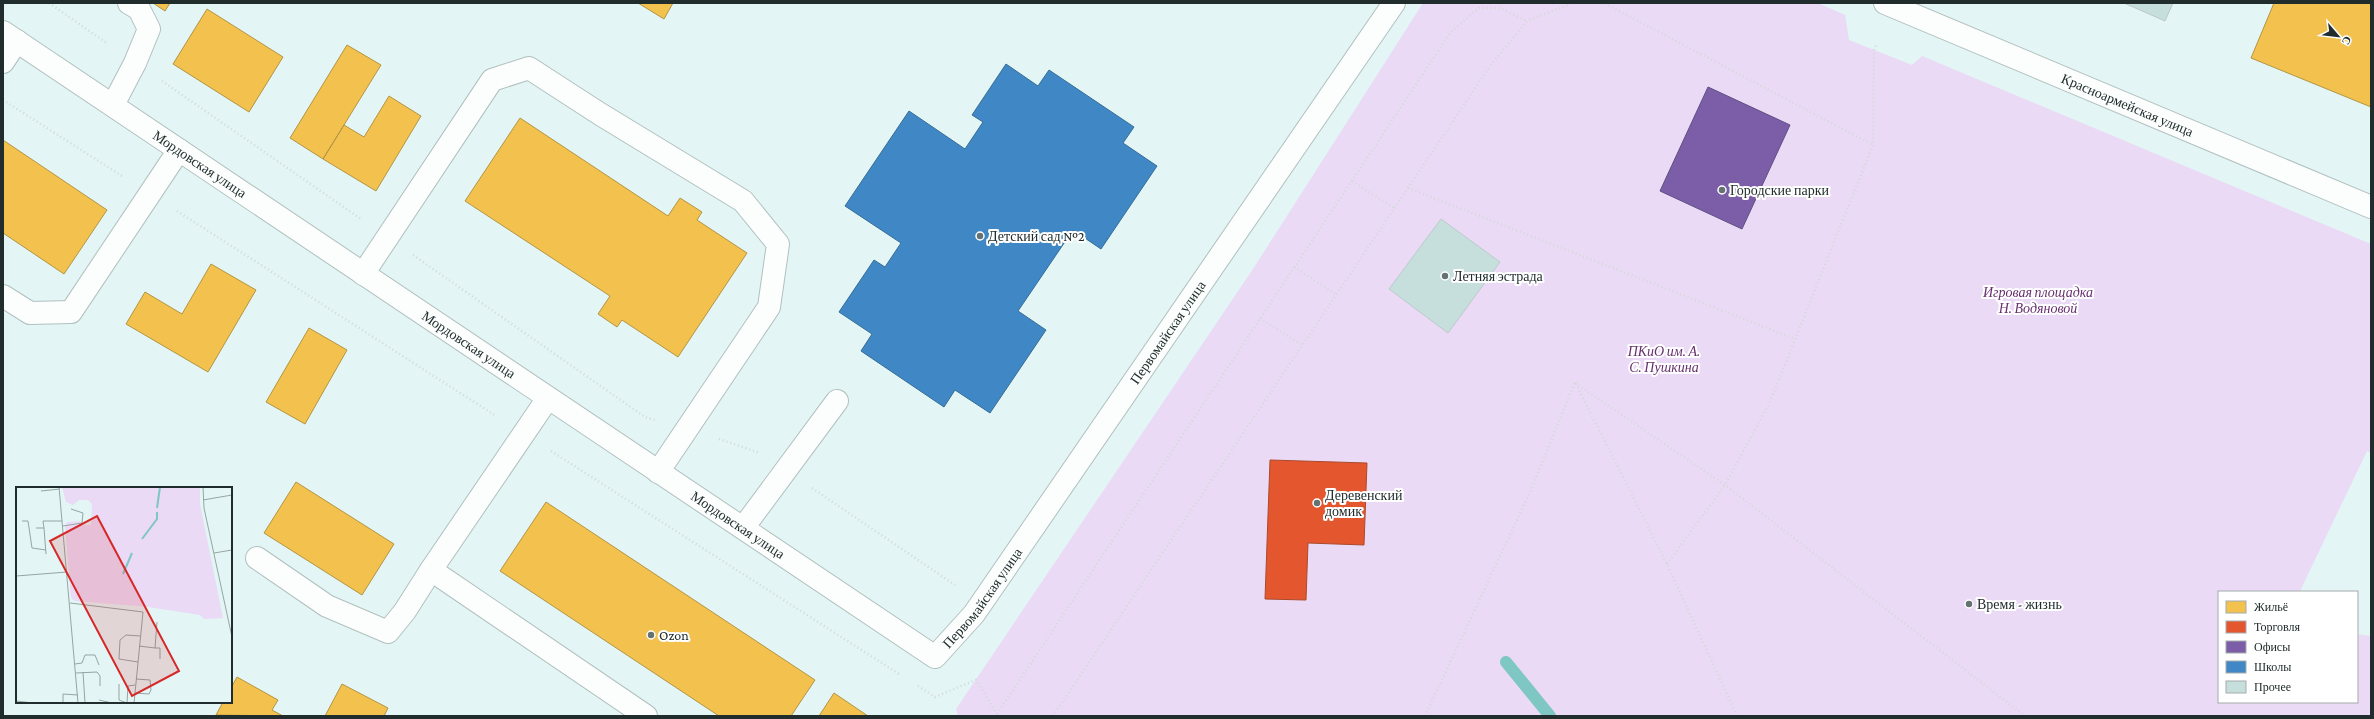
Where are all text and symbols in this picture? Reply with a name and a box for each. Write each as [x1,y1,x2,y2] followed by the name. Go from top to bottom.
[2318,16,2358,56] north arrow
[2340,34,2354,47] text: С
[2059,70,2197,140] street label: Красноармейская улица
[150,127,250,202] street label: Мордовская улица
[1730,182,1829,198] place label: Городские парки
[1717,185,1727,195] marker: Городские парки
[988,228,1085,244] place label: Детский сад №2
[975,231,985,241] marker: Детский сад №2
[1453,268,1544,284] place label: Летняя эстрада
[1440,271,1450,281] marker: Летняя эстрада
[1127,277,1209,387] street label: Первомайская улица
[1982,284,2093,316] park label: Игровая площадка Н. Водяновой
[419,307,519,382] street label: Мордовская улица
[1627,343,1700,375] park label: ПКиО им. А. С. Пушкина
[16,487,232,703] inset map
[1325,487,1403,519] place label: Деревенский домик
[688,488,789,562] street label: Мордовская улица
[1312,498,1322,508] marker: Деревенский домик
[939,544,1026,651] street label: Первомайская улица
[2218,591,2358,703] legend
[1977,596,2062,612] place label: Время - жизнь
[1964,599,1974,609] marker: Время - жизнь
[2254,600,2288,614] text: Жильё
[2254,620,2301,634] text: Торговля
[659,627,689,643] place label: Ozon
[646,630,656,640] marker: Ozon
[2254,640,2290,654] text: Офисы
[2254,660,2291,674] text: Школы
[2254,680,2291,694] text: Прочее

